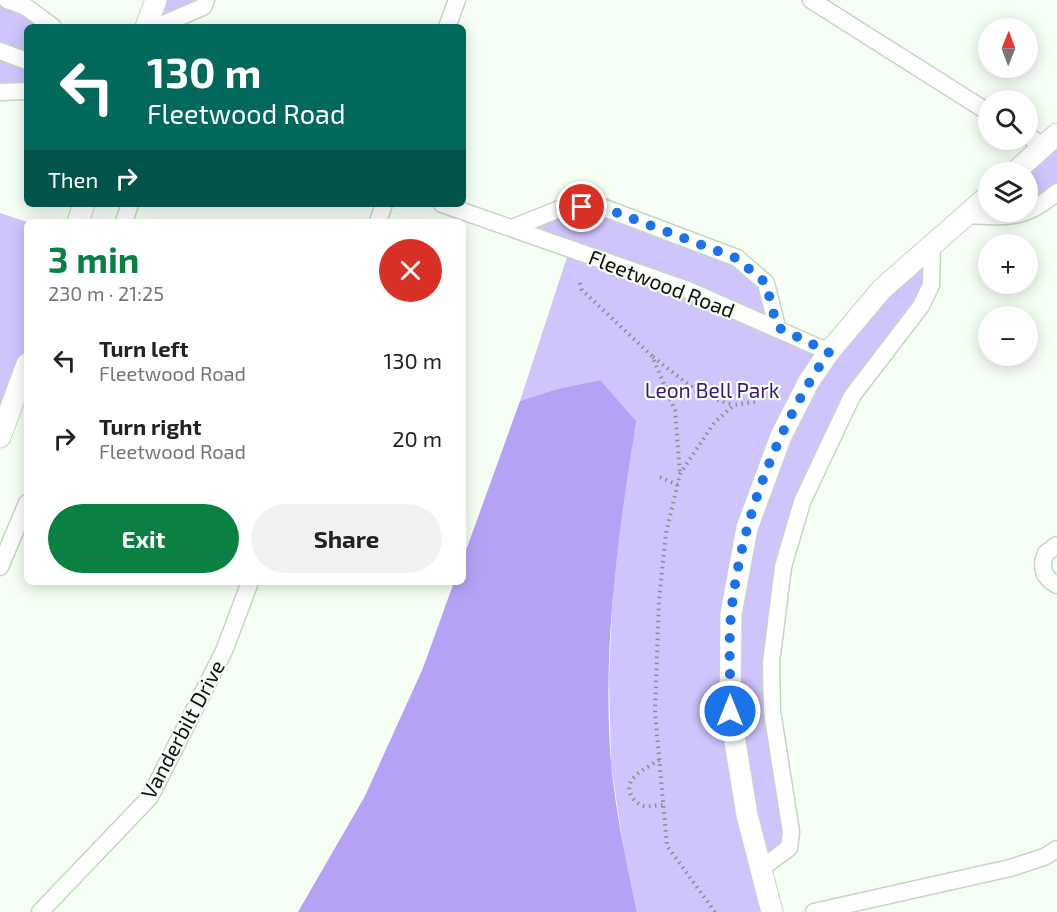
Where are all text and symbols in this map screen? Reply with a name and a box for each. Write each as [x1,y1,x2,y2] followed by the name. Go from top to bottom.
[978,18,1038,78] north arrow
[978,18,1038,366] map controls
[147,46,262,96] text: 130 m
[48,48,126,126] icon: left
[978,90,1038,150] button: search
[147,97,345,129] text: Fleetwood Road
[110,162,143,195] icon: right
[978,162,1038,222] button: layers
[48,166,98,192] text: Then
[556,181,607,232] pin
[565,190,598,223] icon: arrive
[978,234,1038,294] button: +
[48,237,139,280] text: 3 min
[379,239,442,302] button: close
[585,244,739,322] street label: Fleetwood Road
[48,281,164,305] text: 230 m · 21:25
[978,306,1038,366] button: −
[99,335,188,361] text: Turn left
[48,344,81,377] icon: left
[384,347,442,373] text: 130 m
[99,361,246,385] text: Fleetwood Road
[645,377,780,402] park label: Leon Bell Park
[99,413,201,439] text: Turn right
[48,422,81,455] icon: right
[392,425,442,451] text: 20 m
[99,439,246,463] text: Fleetwood Road
[48,504,239,573] button: Exit
[251,504,442,573] button: Share
[135,655,229,803] street label: Vanderbilt Drive
[698,679,762,743] position arrow

